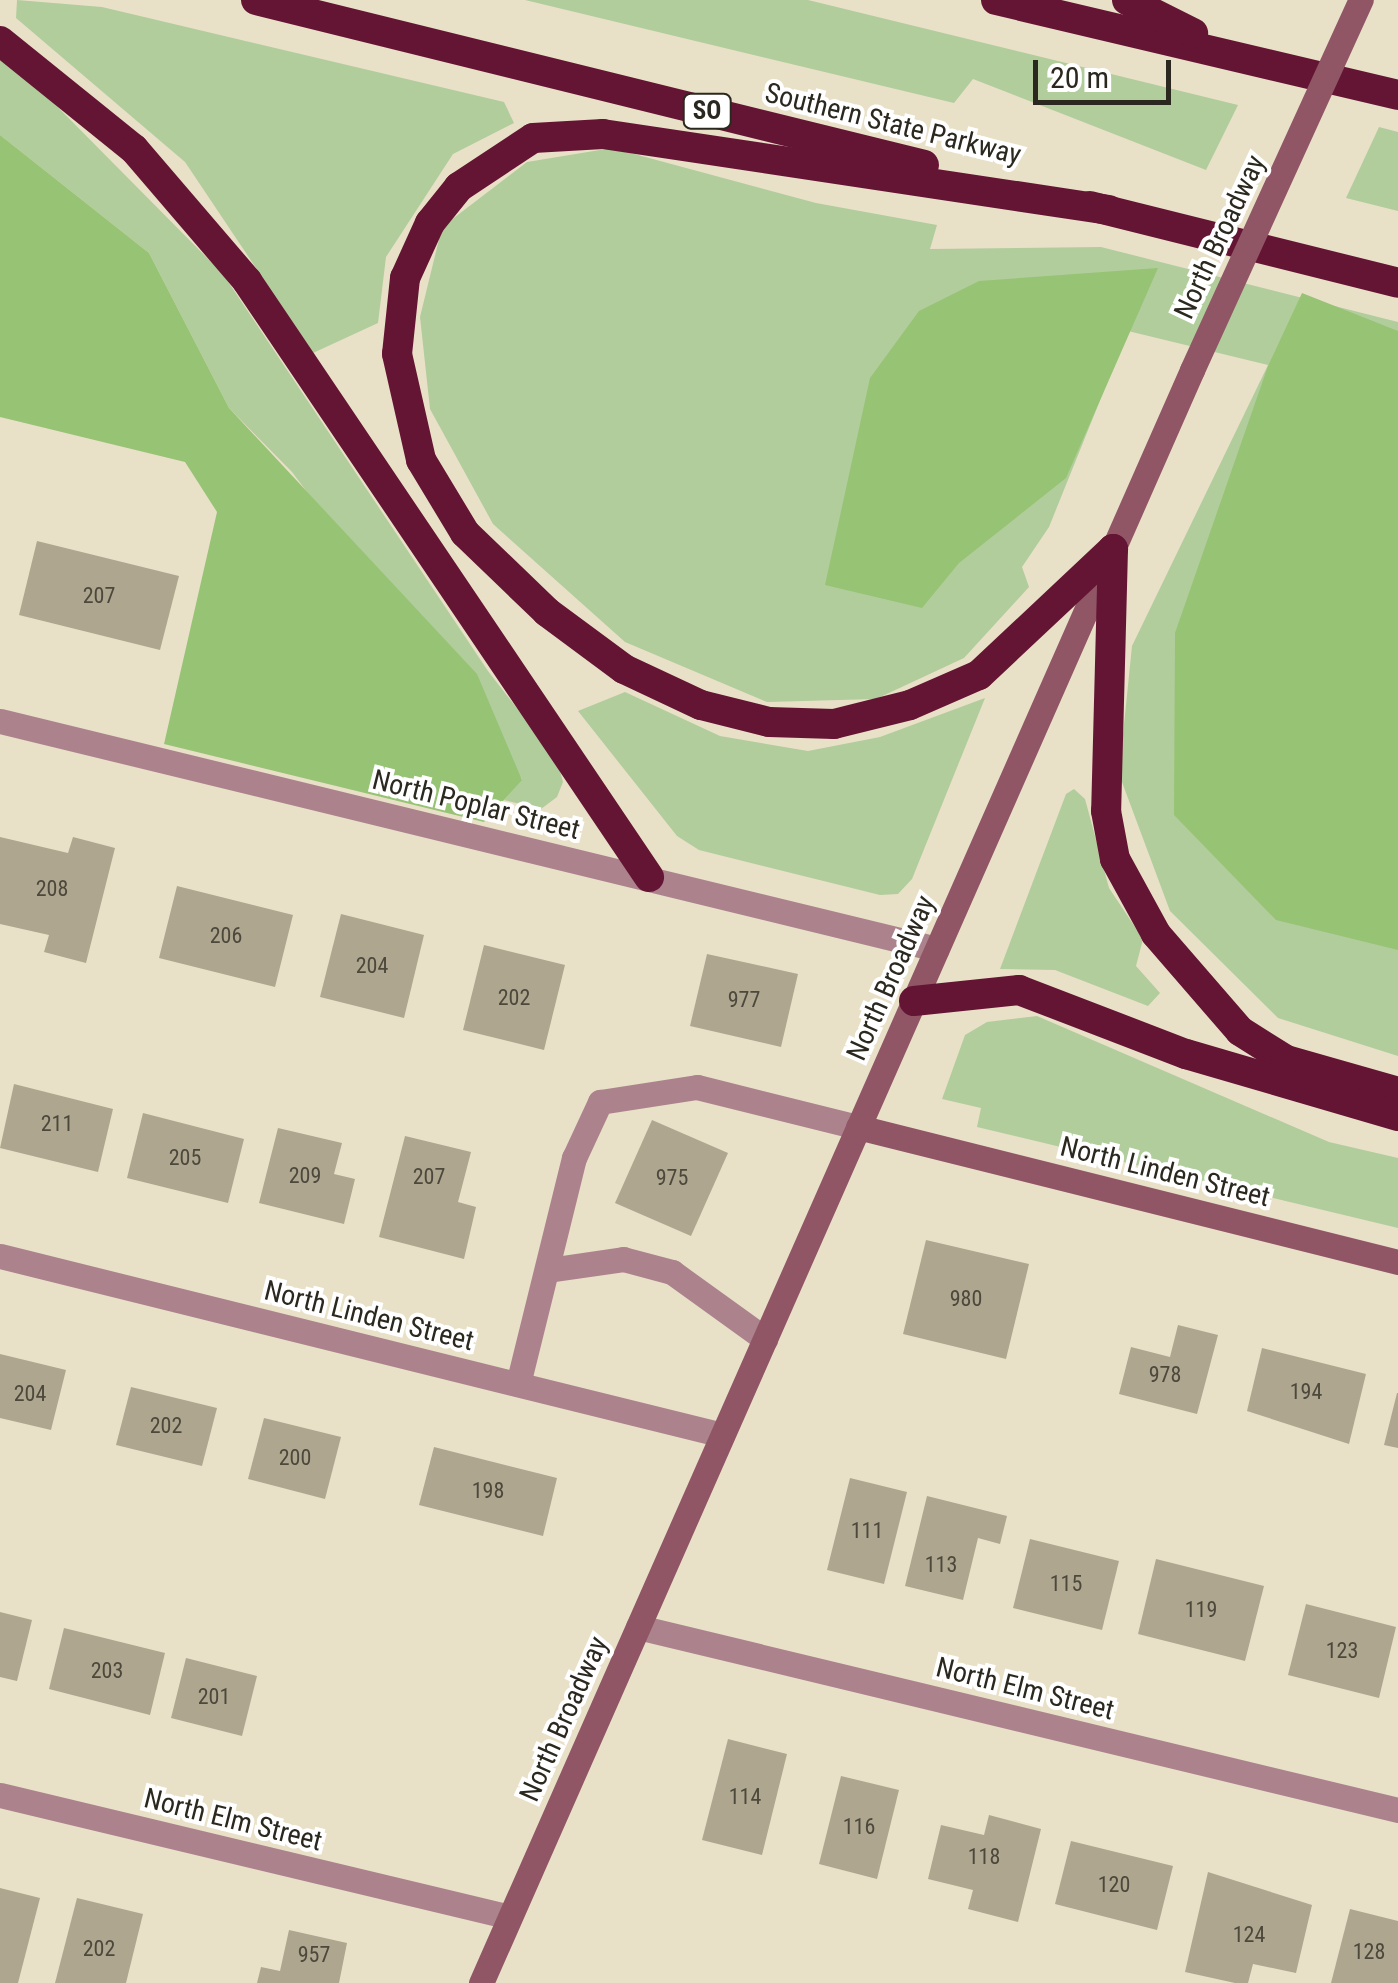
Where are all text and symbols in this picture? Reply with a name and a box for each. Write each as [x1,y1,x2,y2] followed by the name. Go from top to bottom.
[1038,40,1176,102] scale bar
[1050,60,1109,95] text: 20 m
[762,76,1024,172] street label: Southern State Parkway
[682,91,732,131] road number: SO
[1167,150,1273,324] street label: North Broadway
[83,583,115,609] house number: 207
[369,763,583,847] street label: North Poplar Street
[36,876,68,902] house number: 208
[840,890,942,1066] street label: North Broadway
[210,923,242,949] house number: 206
[356,953,388,979] house number: 204
[498,985,530,1011] house number: 202
[728,987,760,1013] house number: 977
[41,1111,73,1137] house number: 211
[1057,1130,1273,1214] street label: North Linden Street
[169,1145,201,1171] house number: 205
[289,1163,321,1189] house number: 209
[413,1164,445,1190] house number: 207
[656,1165,688,1191] house number: 975
[261,1274,477,1358] street label: North Linden Street
[950,1286,982,1312] house number: 980
[1149,1362,1181,1388] house number: 978
[1290,1379,1322,1405] house number: 194
[14,1381,46,1407] house number: 204
[150,1413,182,1439] house number: 202
[279,1445,311,1471] house number: 200
[472,1478,504,1504] house number: 198
[851,1518,883,1544] house number: 111
[925,1552,957,1578] house number: 113
[1050,1571,1082,1597] house number: 115
[1185,1597,1217,1623] house number: 119
[513,1631,615,1807] street label: North Broadway
[1326,1638,1358,1664] house number: 123
[932,1651,1118,1727] street label: North Elm Street
[91,1658,123,1684] house number: 203
[198,1684,230,1710] house number: 201
[140,1782,326,1858] street label: North Elm Street
[729,1784,761,1810] house number: 114
[843,1814,875,1840] house number: 116
[968,1844,1000,1870] house number: 118
[1098,1872,1130,1898] house number: 120
[1233,1922,1265,1948] house number: 124
[83,1936,115,1962] house number: 202
[1353,1939,1385,1965] house number: 128
[298,1942,330,1968] house number: 957

